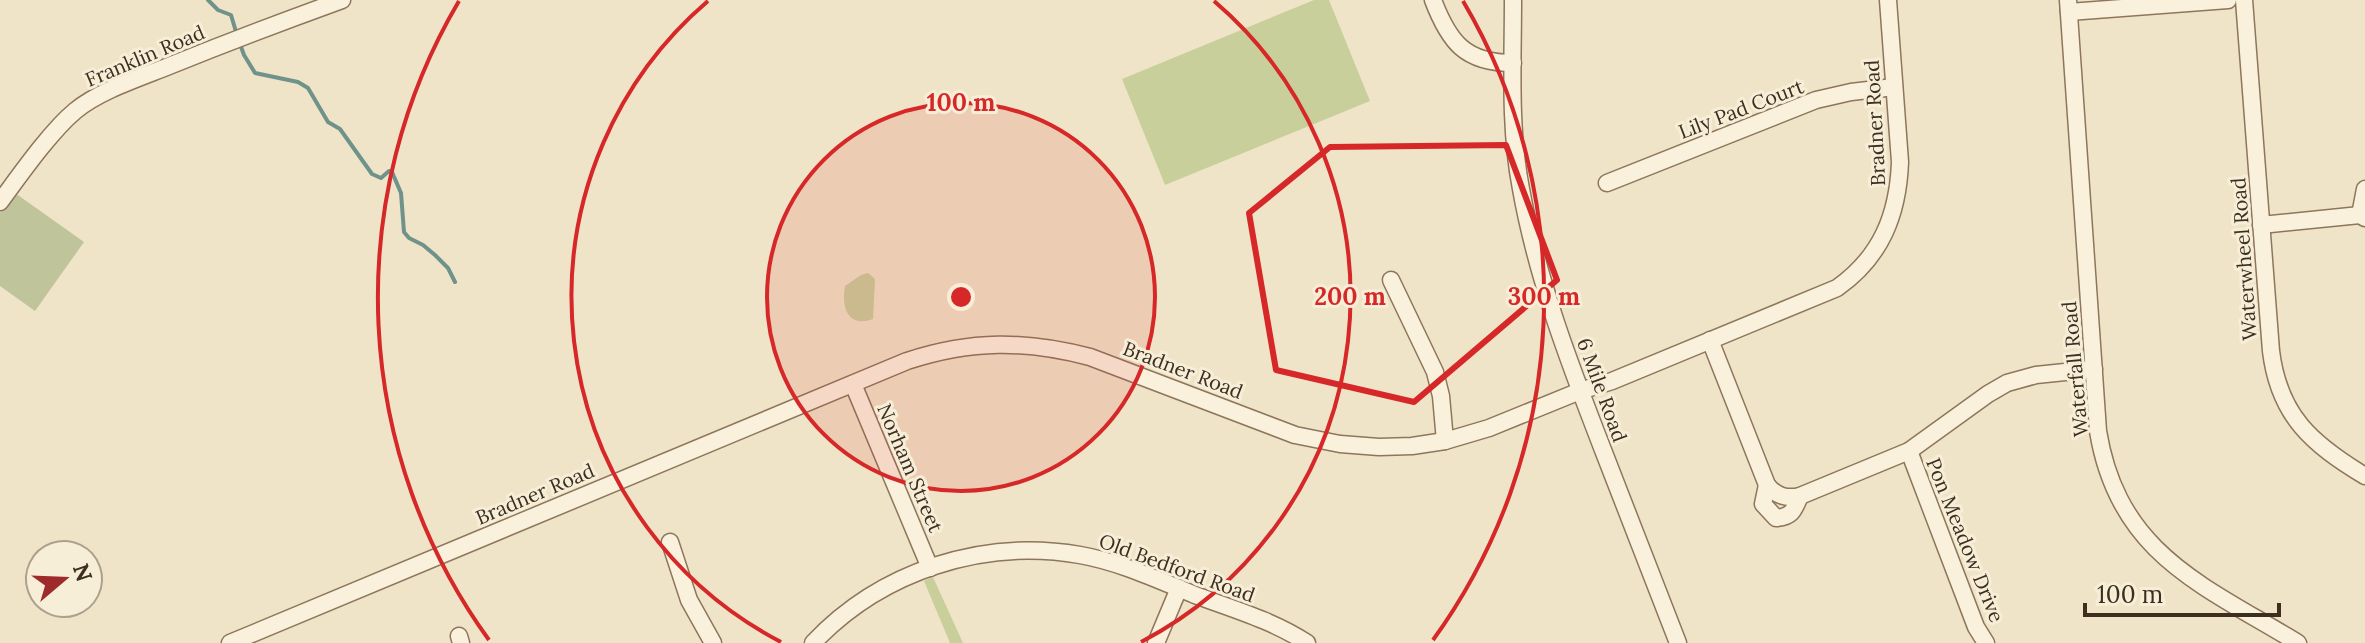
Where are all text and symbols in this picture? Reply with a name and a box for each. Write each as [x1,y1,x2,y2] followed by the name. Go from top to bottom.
[81,19,208,92] street label: Franklin Road
[1859,59,1890,187] street label: Bradner Road
[1675,73,1807,144] street label: Lily Pad Court
[927,87,995,118] text: 100 m
[2225,177,2262,341] street label: Waterwheel Road
[1314,281,1386,312] text: 200 m
[1508,281,1580,312] text: 300 m
[947,283,975,311] centre of rings
[2056,300,2093,438] street label: Waterfall Road
[1572,334,1633,445] street label: 6 Mile Road
[1120,335,1247,404] street label: Bradner Road
[872,400,949,536] street label: Norham Street
[1921,454,2010,626] street label: Pon Meadow Drive
[472,457,598,530] street label: Bradner Road
[1096,528,1259,607] street label: Old Bedford Road
[24,539,104,619] north arrow
[67,560,99,585] text: N
[2085,567,2279,617] scale bar
[2097,579,2163,610] text: 100 m

